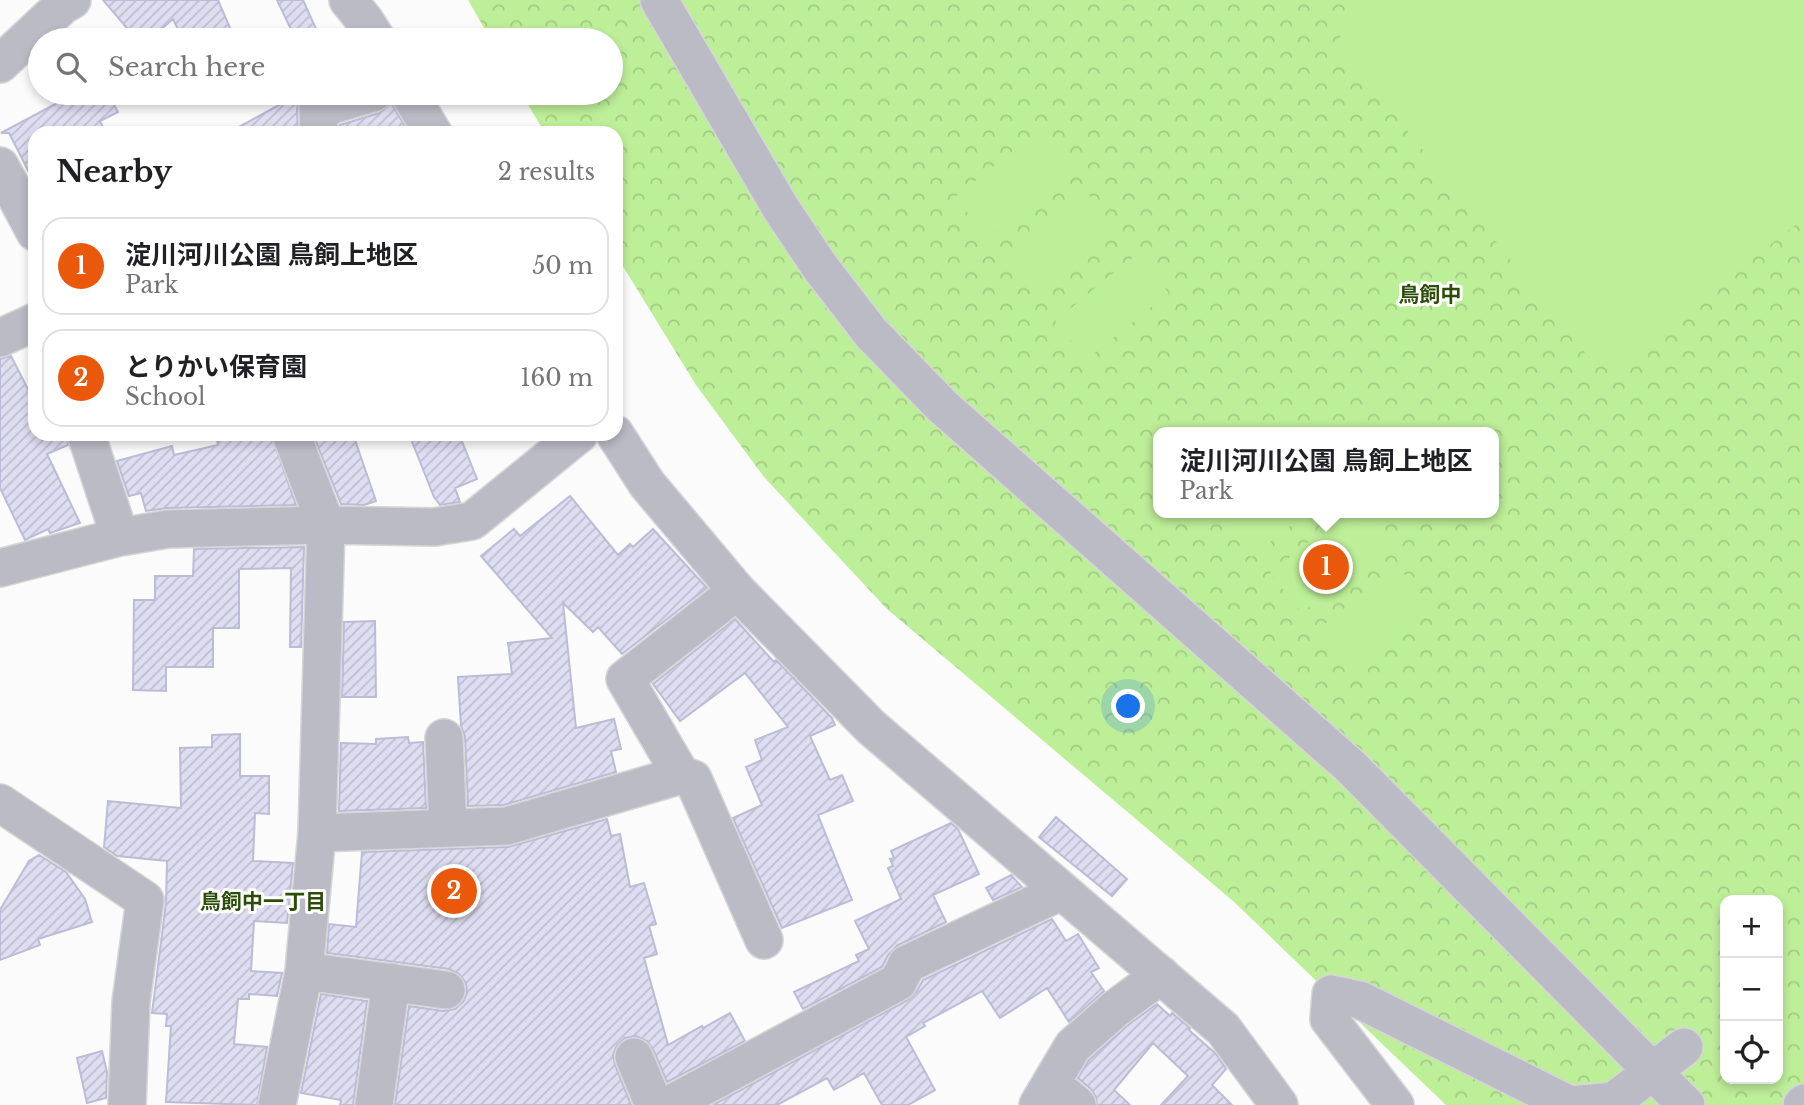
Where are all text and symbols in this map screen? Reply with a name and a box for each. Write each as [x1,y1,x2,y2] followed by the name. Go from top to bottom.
[28,28,623,105] search box
[52,48,90,86] icon: search
[108,51,265,83] text: Search here
[56,153,172,190] text: Nearby
[498,158,595,186] text: 2 results
[125,239,418,271] text: 淀川河川公園 鳥飼上地区
[76,252,86,280] text: 1
[532,252,593,280] text: 50 m
[125,271,178,299] text: Park
[1399,282,1462,308] district label: 鳥飼中
[125,351,307,383] text: とりかい保育園
[74,364,88,392] text: 2
[520,364,593,392] text: 160 m
[125,383,206,411] text: School
[1153,427,1499,518] popup
[1180,445,1472,477] text: 淀川河川公園 鳥飼上地区
[1180,477,1233,505] text: Park
[1303,541,1349,593] pin: 1
[1111,689,1145,723] your location
[431,865,477,917] pin: 2
[200,889,326,915] district label: 鳥飼中一丁目
[1720,895,1783,1084] map controls
[1720,895,1783,958] button: +
[1720,958,1783,1021] button: −
[1720,1021,1783,1084] button: locate

